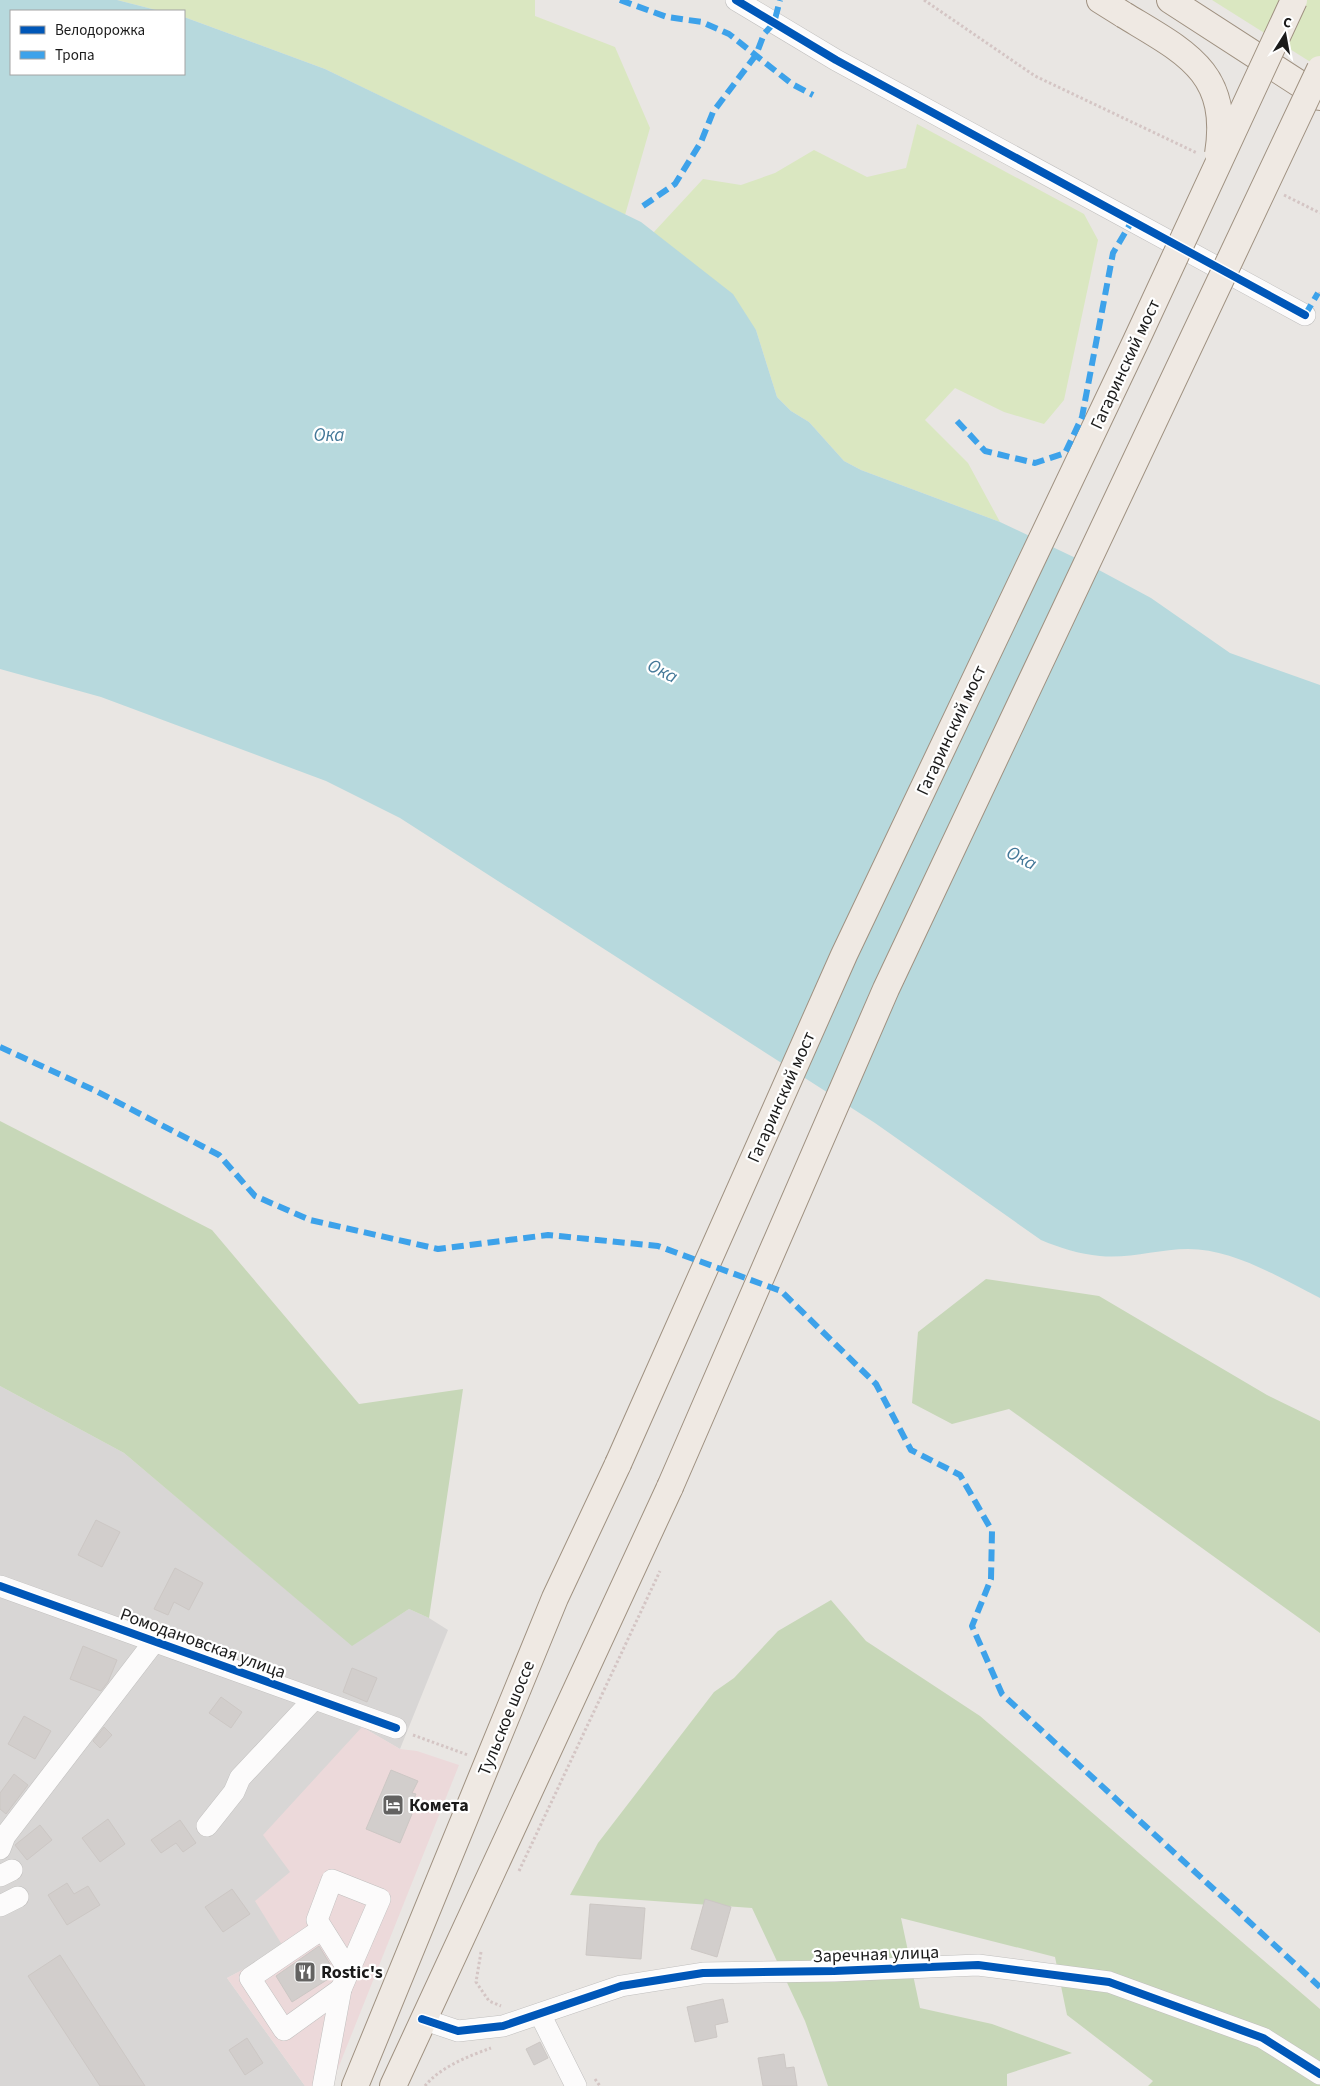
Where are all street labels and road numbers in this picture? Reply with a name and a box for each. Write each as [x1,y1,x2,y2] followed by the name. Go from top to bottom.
[1084,295,1167,433] street label: Гагаринский мост
[910,661,993,799] street label: Гагаринский мост
[741,1028,822,1167] street label: Гагаринский мост
[117,1602,289,1685] street label: Ромодановская улица
[472,1657,541,1780] street label: Тульское шоссе
[812,1940,940,1969] street label: Заречная улица

